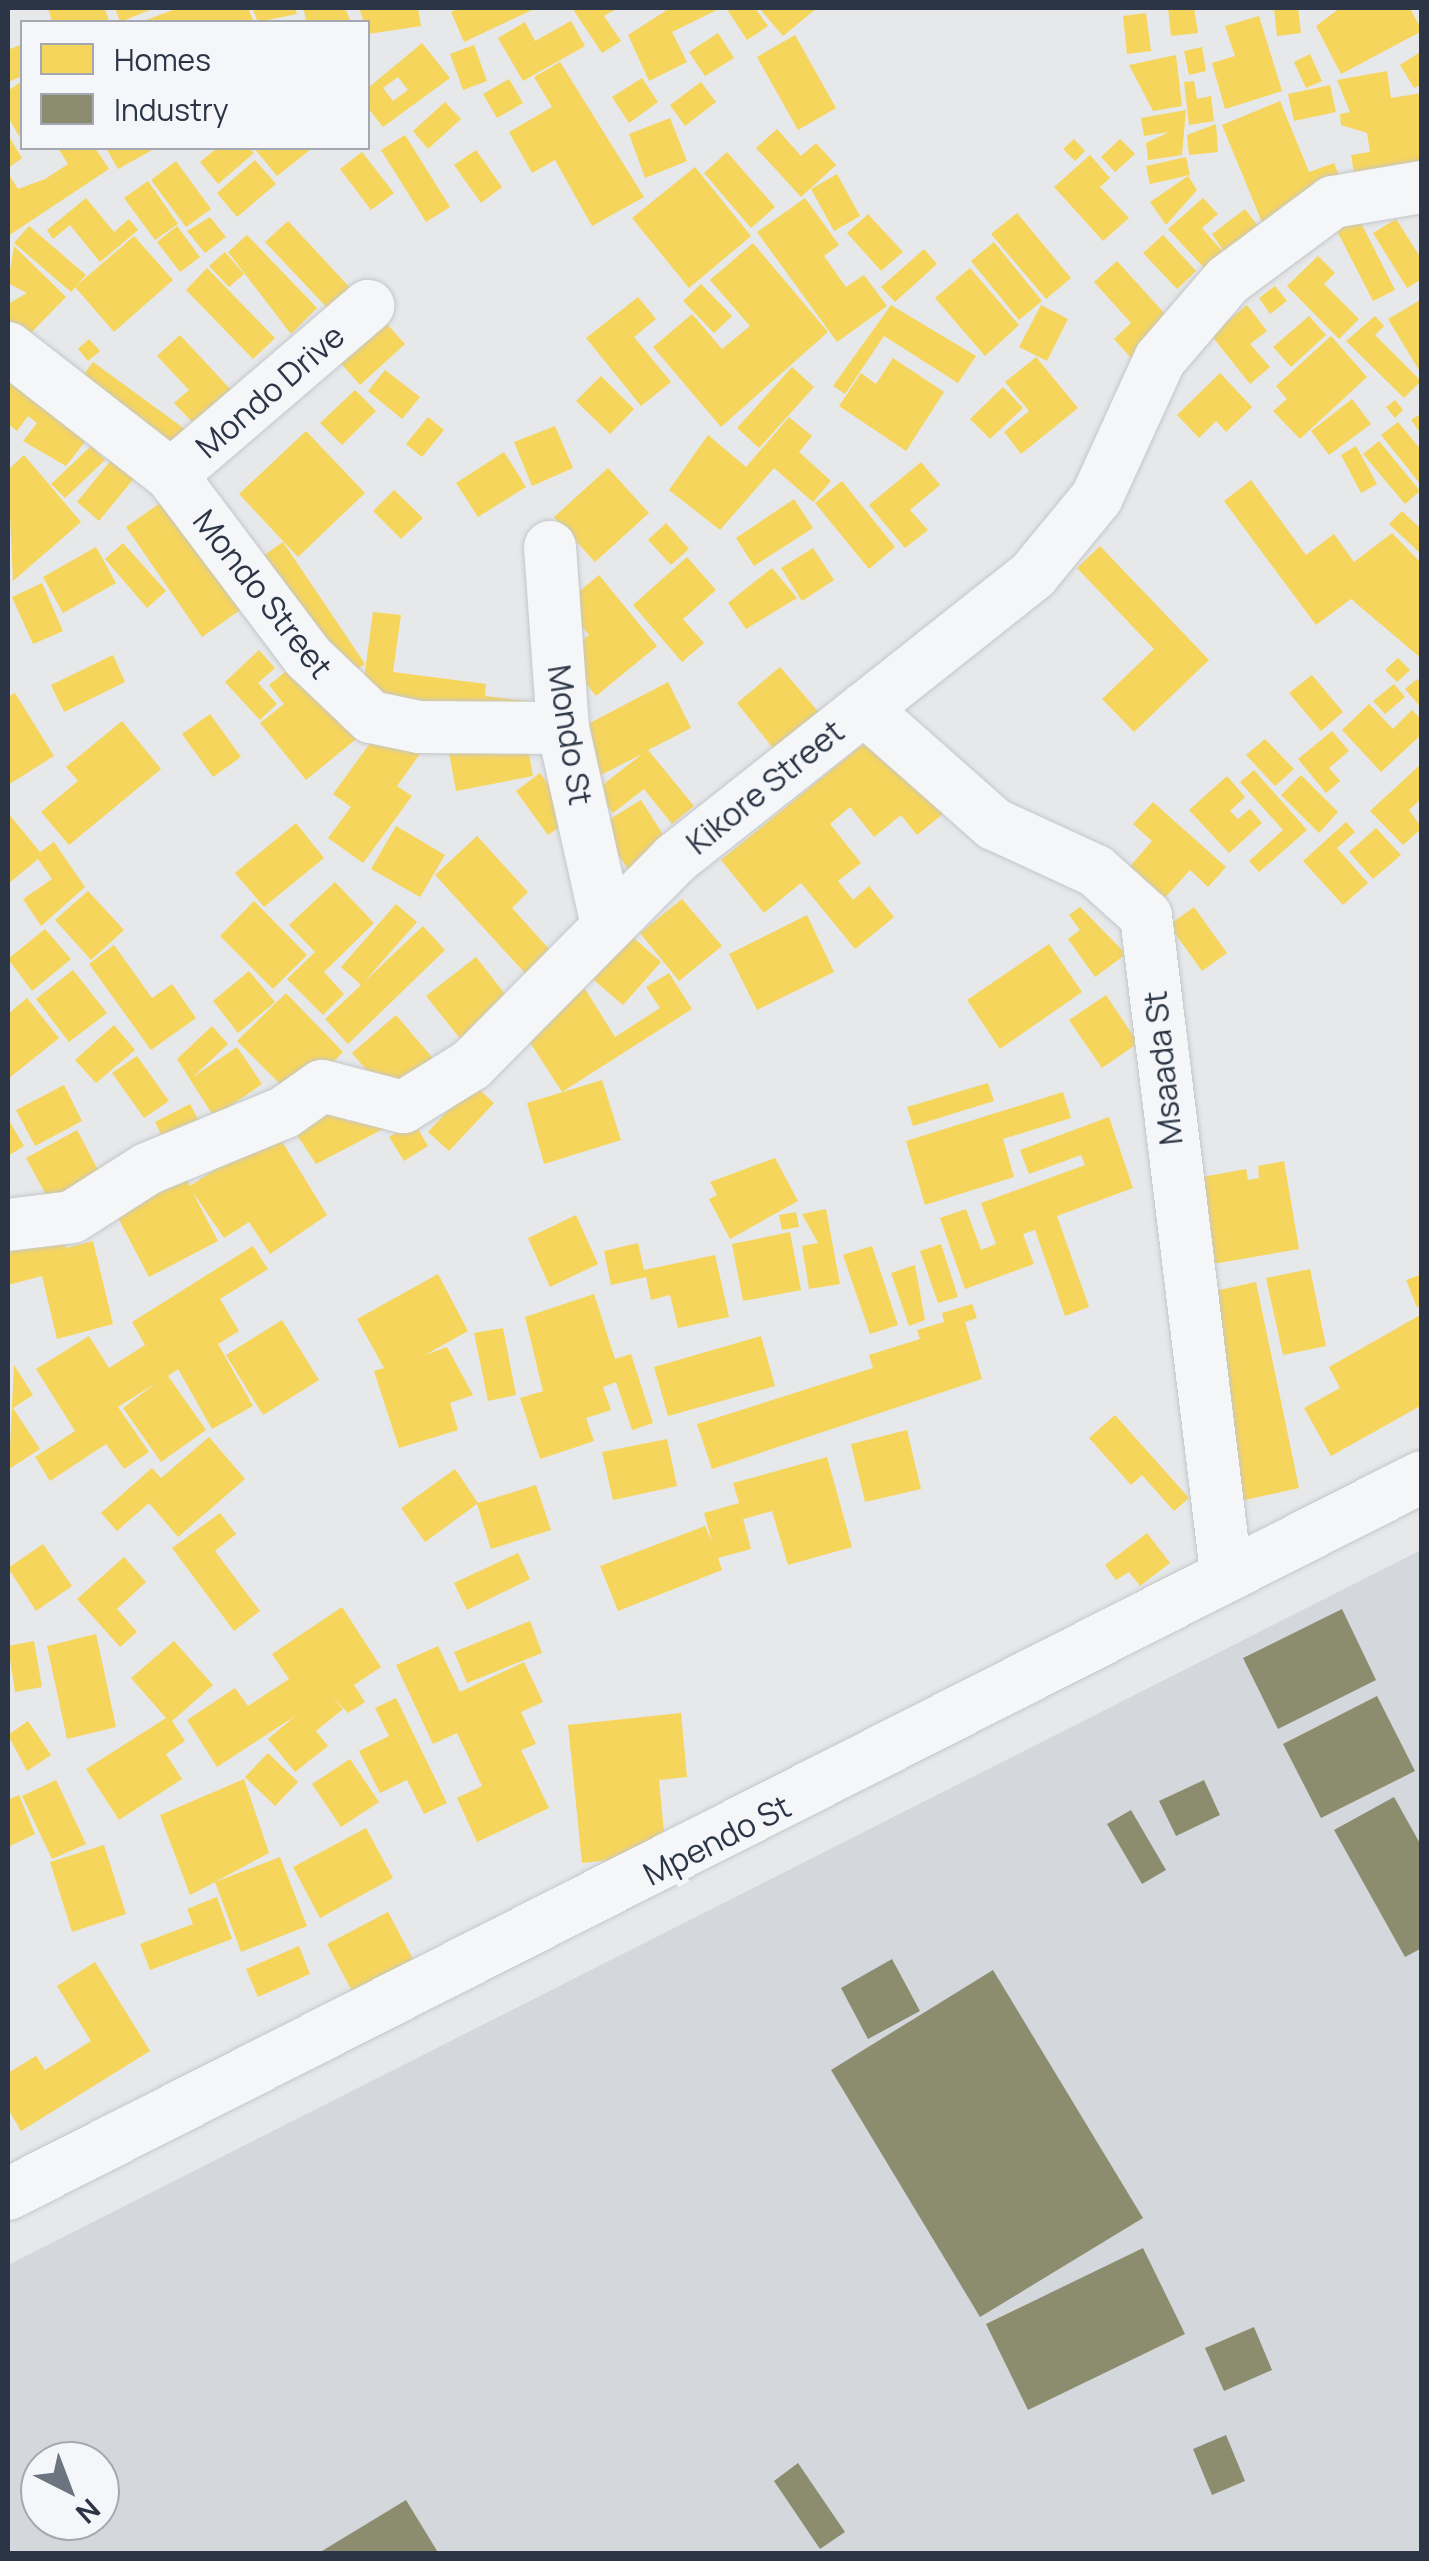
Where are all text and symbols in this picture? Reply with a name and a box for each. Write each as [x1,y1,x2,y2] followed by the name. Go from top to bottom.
[20,20,370,150] legend
[114,39,211,80] text: Homes
[114,89,229,130] text: Industry
[188,316,352,466] street label: Mondo Drive
[185,502,341,686] street label: Mondo Street
[540,662,600,808] street label: Mondo St
[679,712,851,862] street label: Kikore Street
[1136,989,1190,1147] street label: Msaada St
[637,1787,797,1893] street label: Mpendo St
[20,2441,120,2541] north arrow
[69,2491,109,2533] text: N

